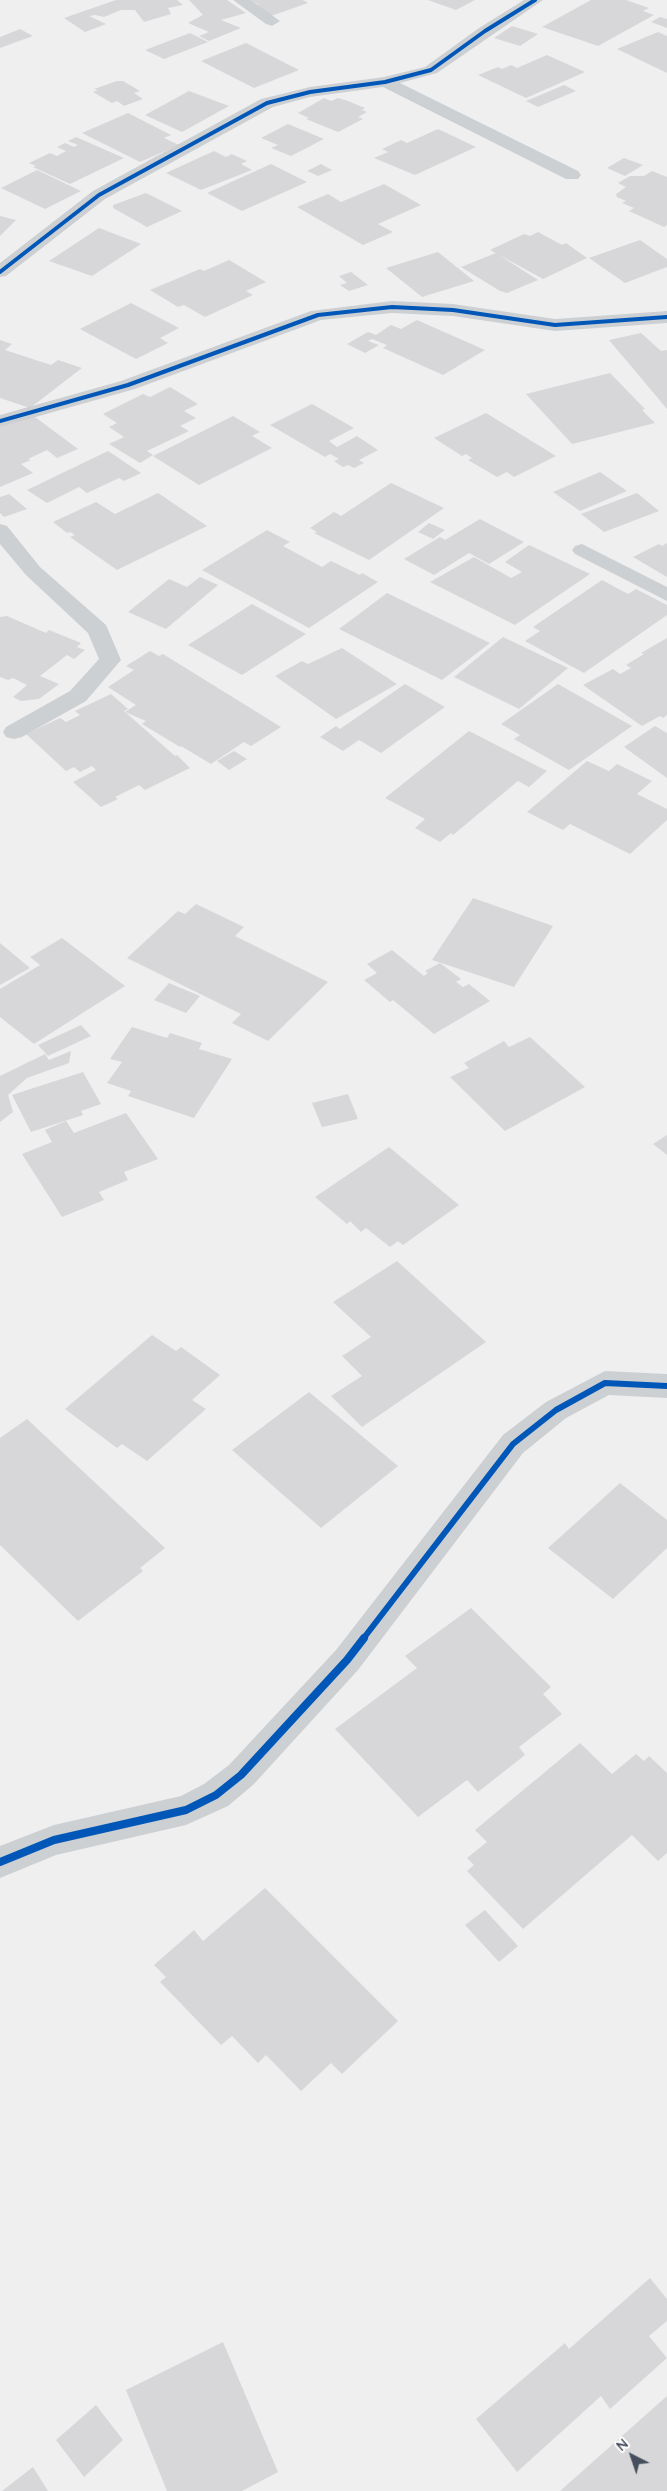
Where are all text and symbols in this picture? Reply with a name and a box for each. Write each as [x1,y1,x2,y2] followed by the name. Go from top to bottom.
[607,2431,657,2481] north arrow
[612,2435,632,2455] text: N

